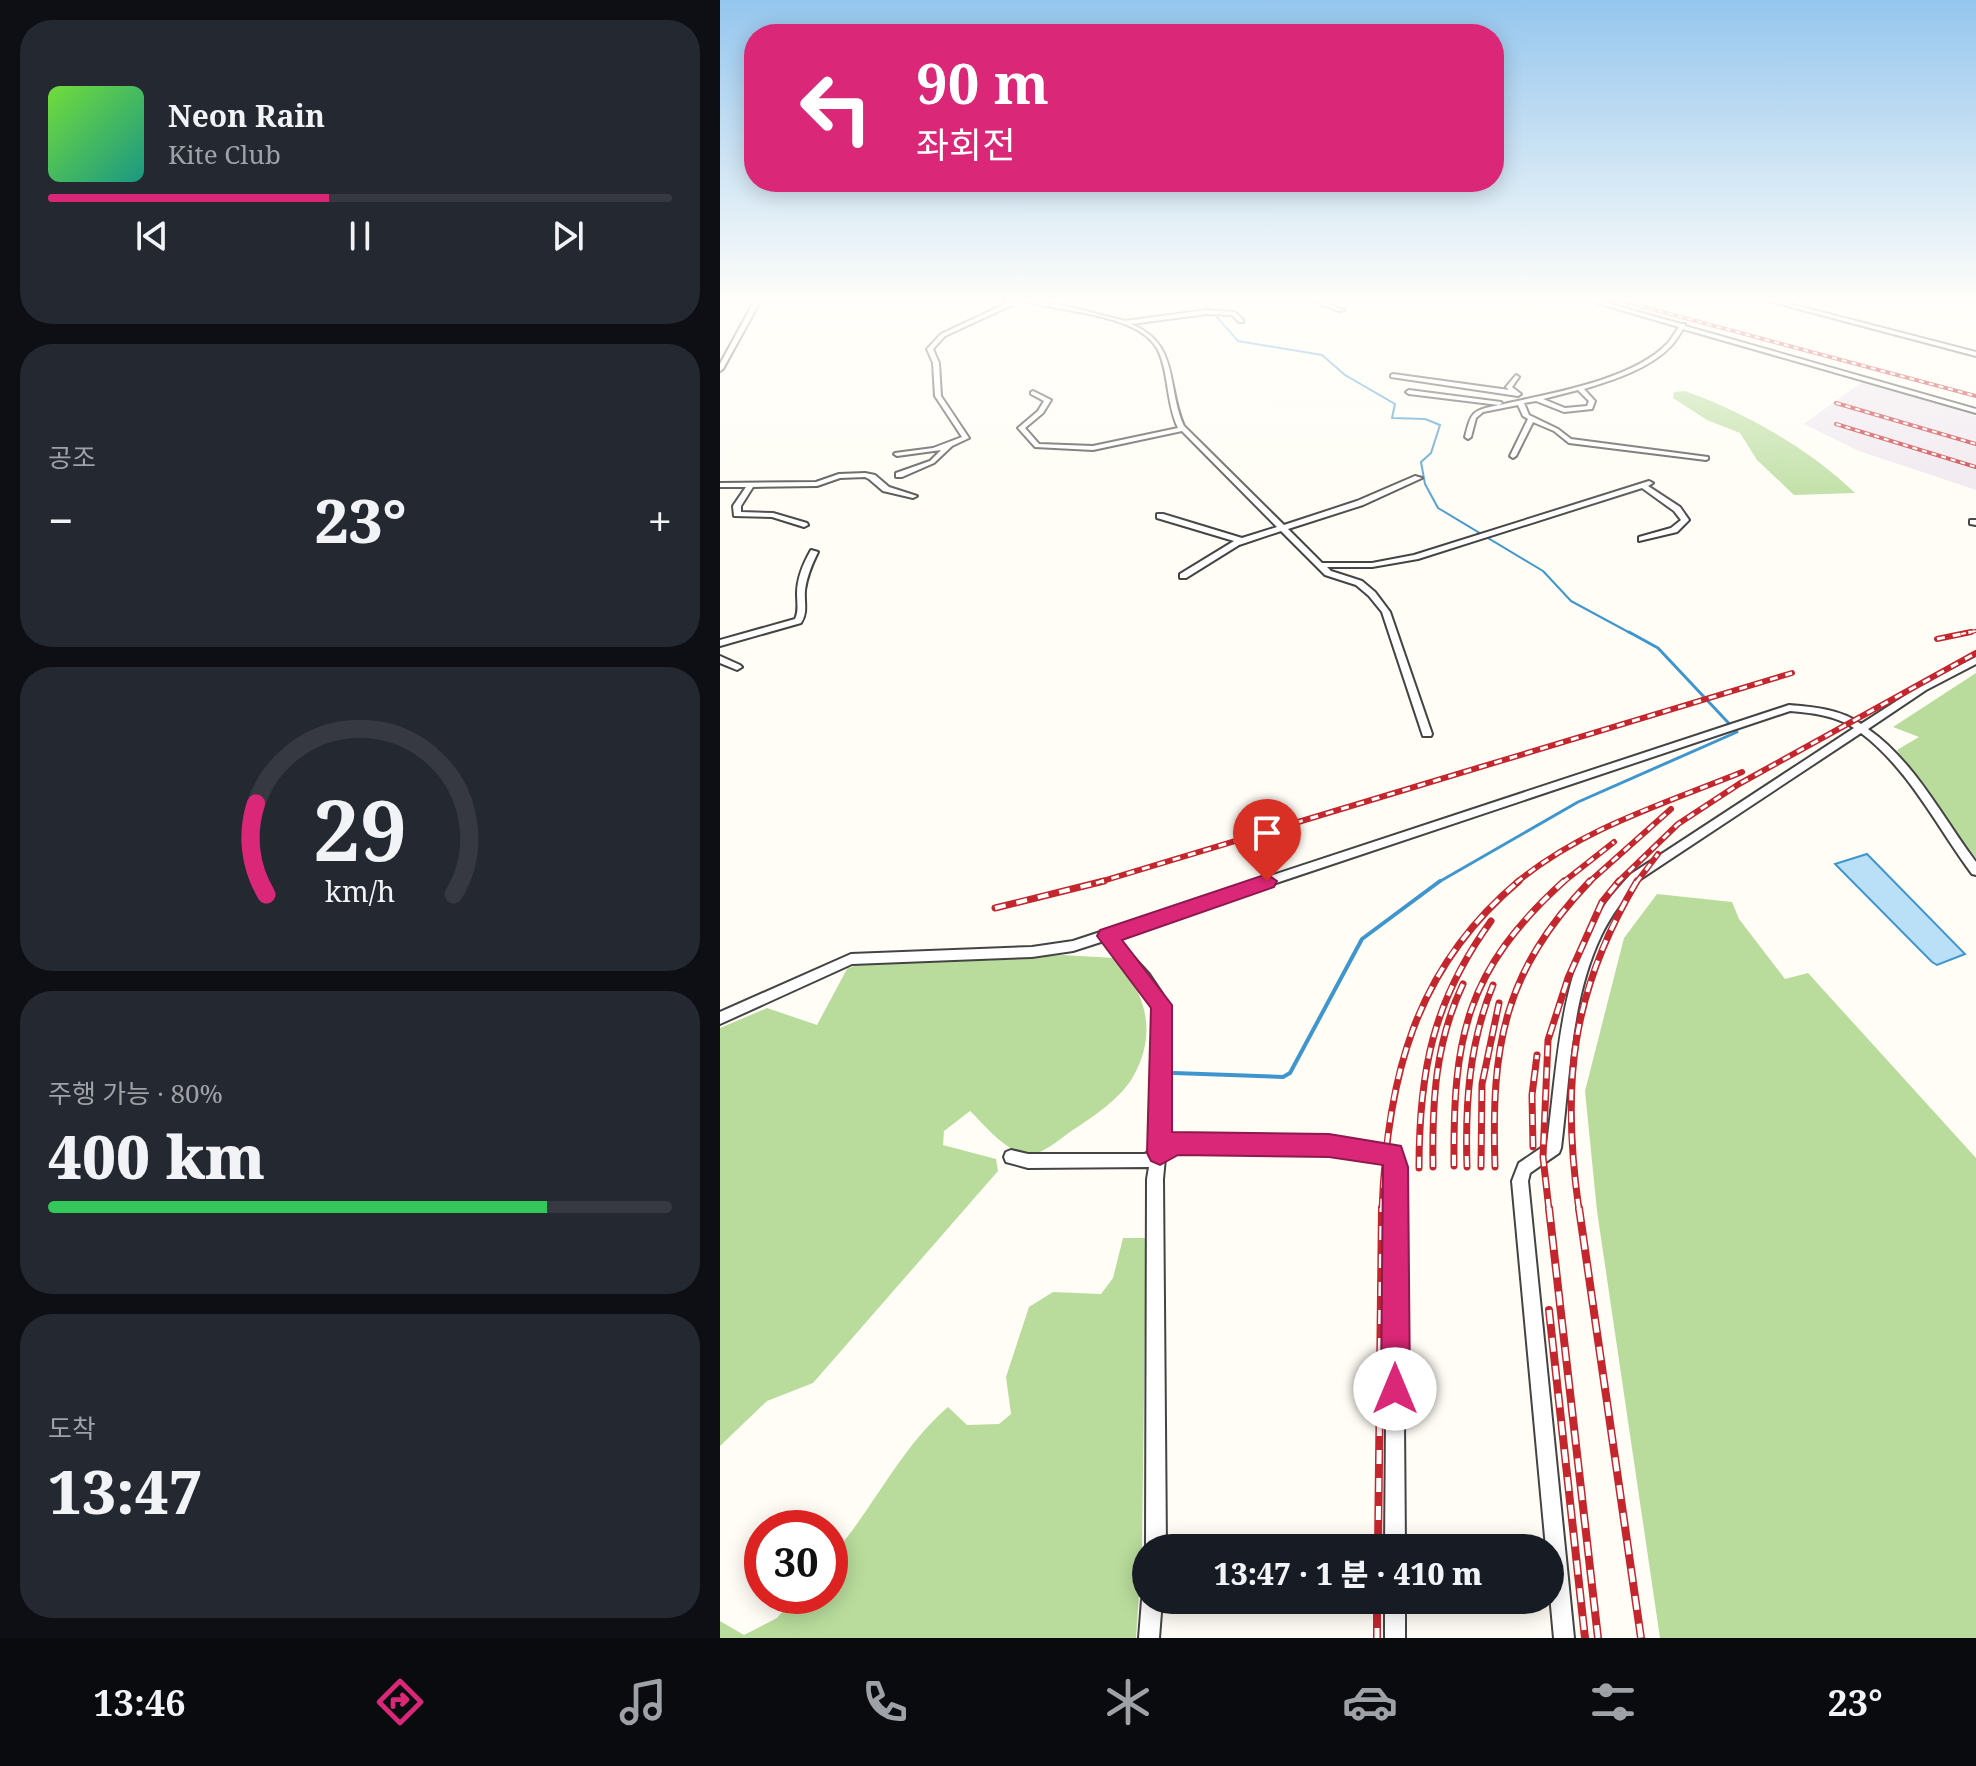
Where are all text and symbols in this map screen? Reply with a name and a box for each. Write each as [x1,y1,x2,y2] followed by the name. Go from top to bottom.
[916,44,1049,120] text: 90 m
[784,56,888,160] icon: left
[168,95,325,136] text: Neon Rain
[916,120,1015,169] text: 좌회전
[168,136,281,172] text: Kite Club
[130,214,174,258] icon: previous
[338,214,382,258] icon: pause
[546,214,590,258] icon: next
[48,439,96,475] text: 공조
[314,479,406,561] text: 23°
[48,490,73,550] text: −
[647,490,672,550] text: +
[313,772,407,885] text: 29
[1233,799,1301,881] pin
[1245,811,1289,855] icon: arrive
[325,871,395,910] text: km/h
[48,1075,223,1111] text: 주행 가능 · 80%
[48,1115,265,1197] text: 400 km
[1353,1347,1437,1431] position arrow
[48,1410,96,1446] text: 도착
[48,1450,203,1532] text: 13:47
[744,1510,848,1614] speed limit sign: 30
[1214,1553,1482,1594] text: 13:47 · 1 분 · 410 m
[372,1674,428,1730] icon: directions
[615,1674,671,1730] icon: music
[857,1674,913,1730] icon: phone
[1100,1674,1156,1730] icon: climate
[1342,1674,1398,1730] icon: car
[1585,1674,1641,1730] icon: filters
[93,1678,186,1727] text: 13:46
[1828,1678,1883,1727] text: 23°

